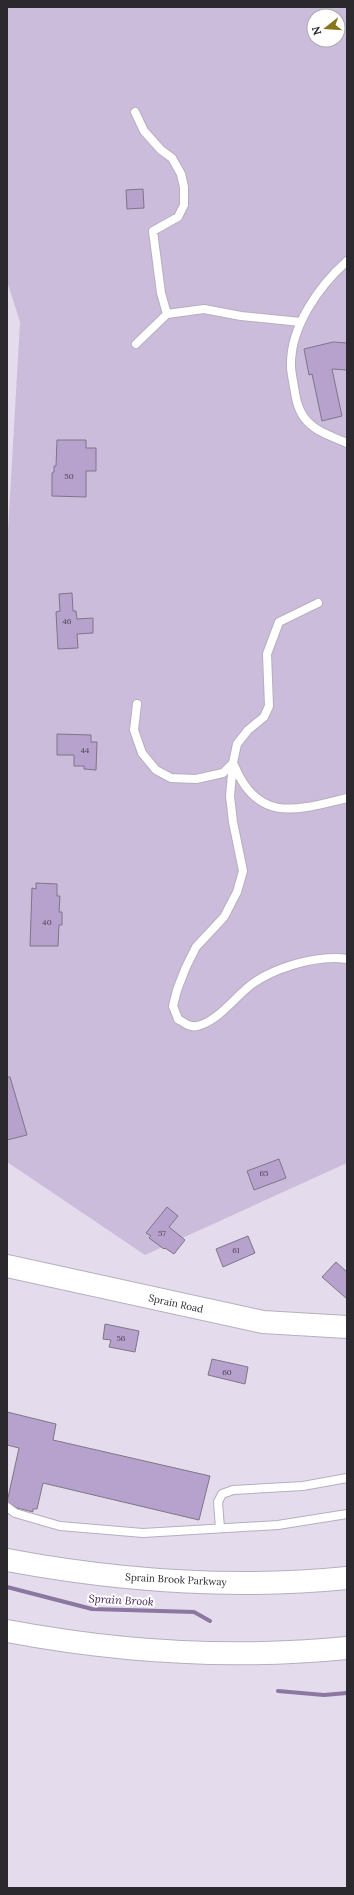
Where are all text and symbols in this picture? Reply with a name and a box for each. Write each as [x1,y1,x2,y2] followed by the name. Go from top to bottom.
[306,8,346,48] north arrow
[308,24,324,37] text: N
[64,471,74,481] house number: 50
[63,616,72,626] house number: 46
[81,745,90,755] house number: 44
[42,917,52,927] house number: 40
[260,1168,268,1178] house number: 65
[158,1228,166,1238] house number: 57
[232,1245,240,1255] house number: 61
[147,1291,205,1316] street label: Sprain Road
[117,1333,126,1343] house number: 56
[222,1367,232,1377] house number: 60
[125,1570,228,1589] street label: Sprain Brook Parkway
[88,1591,154,1609] water label: Sprain Brook

